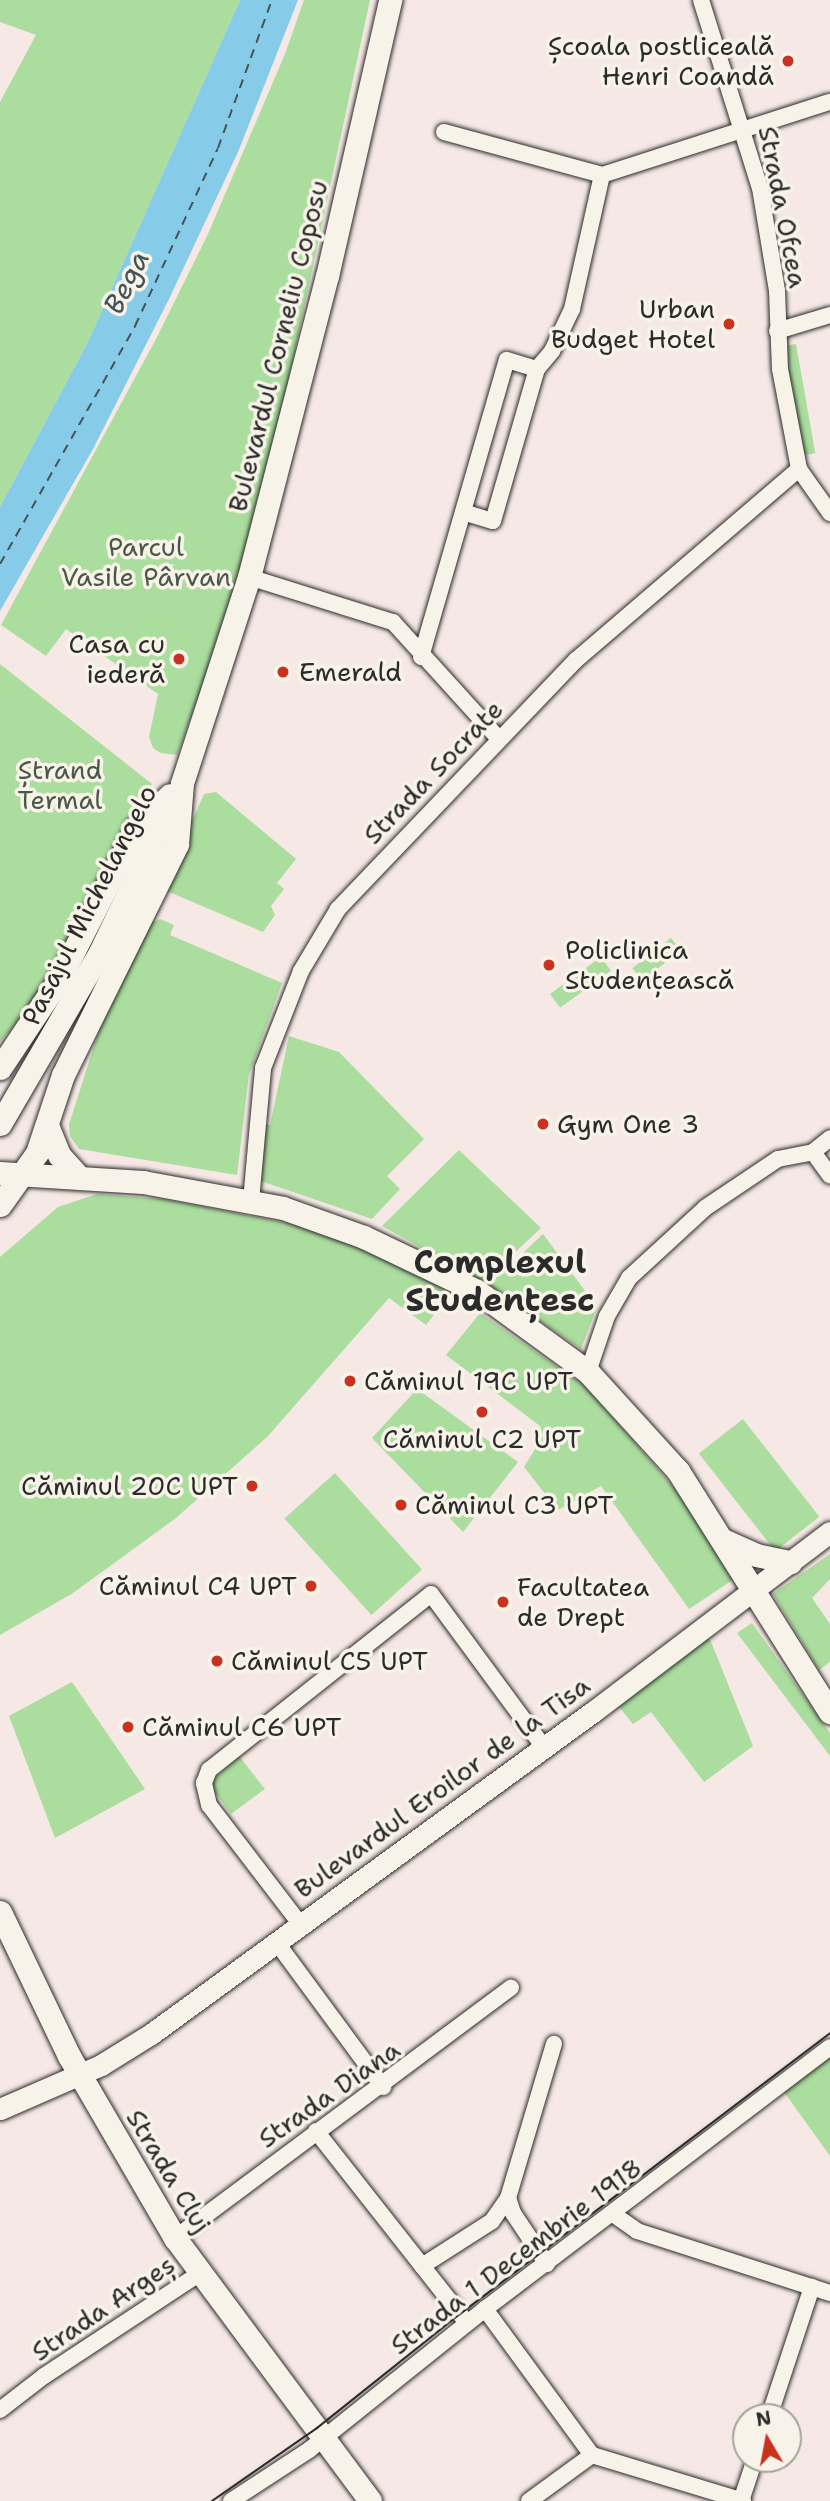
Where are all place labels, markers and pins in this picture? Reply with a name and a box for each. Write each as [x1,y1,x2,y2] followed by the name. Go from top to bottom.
[548,30,774,92] place label: Școala postliceală Henri Coandă
[780,53,796,69] marker: Școala postliceală Henri Coandă
[551,293,715,354] place label: Urban Budget Hotel
[721,316,737,332] marker: Urban Budget Hotel
[68,628,165,690] place label: Casa cu iederă
[171,651,187,667] marker: Casa cu iederă
[299,656,402,688] place label: Emerald
[273,662,293,682] marker: Emerald
[565,934,734,996] place label: Policlinica Studențească
[539,955,559,975] marker: Policlinica Studențească
[557,1108,699,1140] place label: Gym One 3
[535,1116,551,1132] marker: Gym One 3
[364,1365,573,1397] place label: Căminul 19C UPT
[342,1373,358,1389] marker: Căminul 19C UPT
[474,1404,490,1420] marker: Căminul C2 UPT
[383,1423,581,1455] place label: Căminul C2 UPT
[21,1470,238,1502] place label: Căminul 20C UPT
[244,1478,260,1494] marker: Căminul 20C UPT
[415,1489,614,1521] place label: Căminul C3 UPT
[393,1497,409,1513] marker: Căminul C3 UPT
[99,1570,297,1602] place label: Căminul C4 UPT
[517,1571,649,1632] place label: Facultatea de Drept
[303,1578,319,1594] marker: Căminul C4 UPT
[495,1594,511,1610] marker: Facultatea de Drept
[231,1645,428,1677] place label: Căminul C5 UPT
[209,1653,225,1669] marker: Căminul C5 UPT
[142,1711,342,1743] place label: Căminul C6 UPT
[120,1719,136,1735] marker: Căminul C6 UPT

